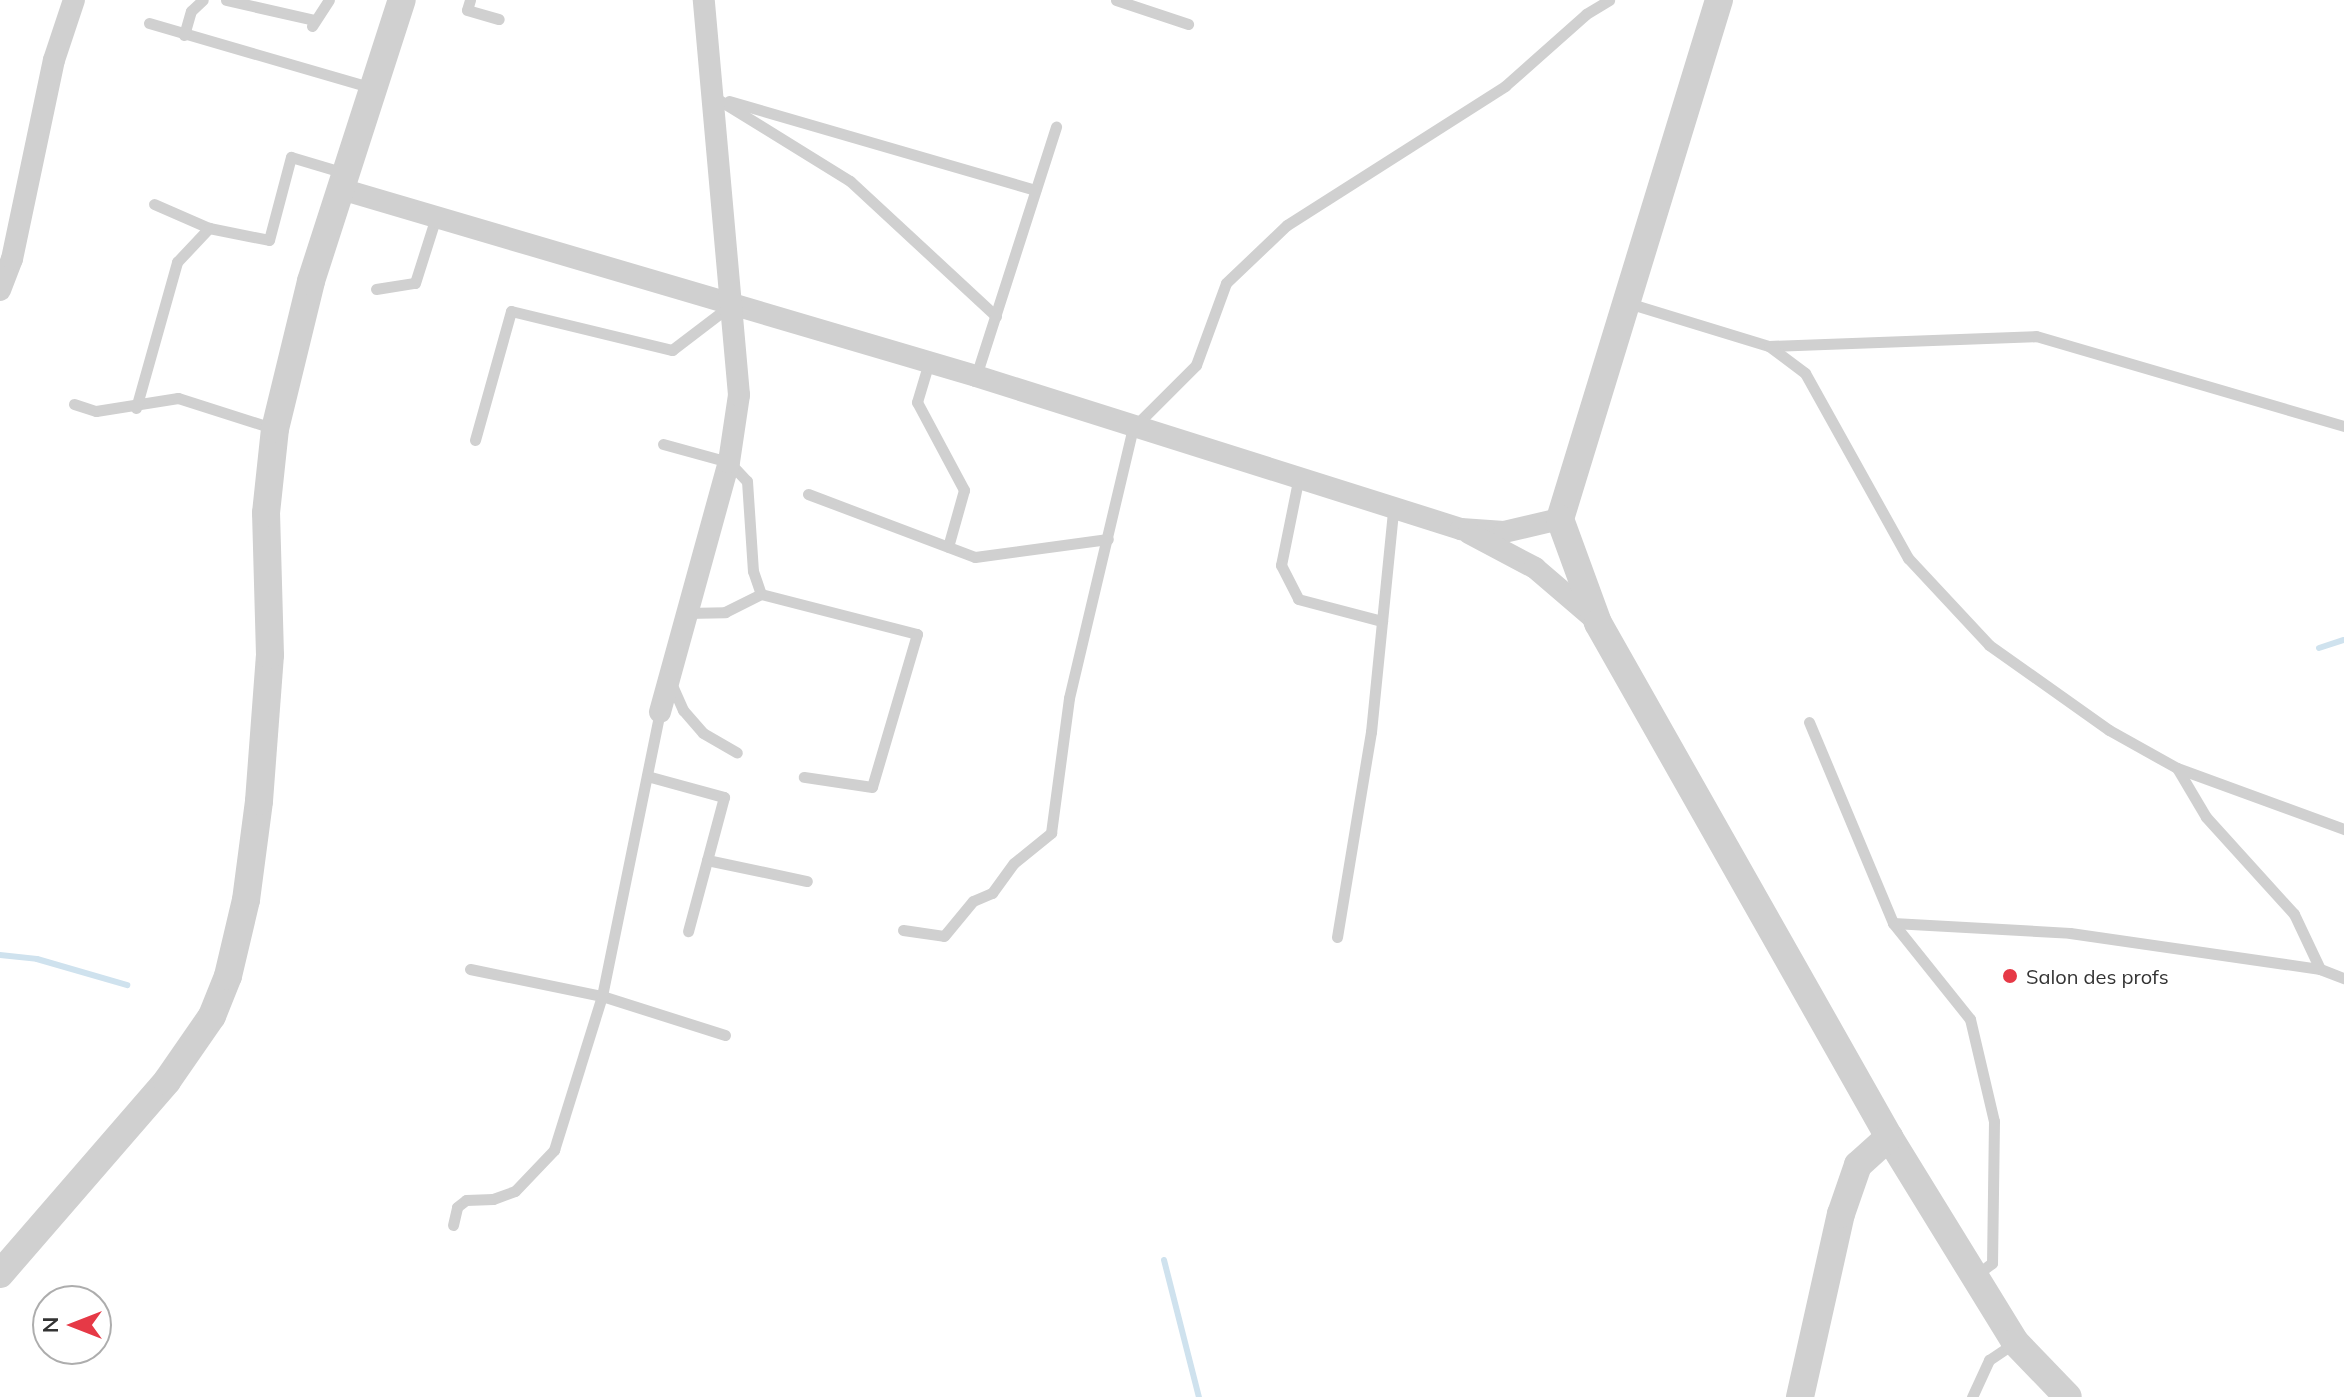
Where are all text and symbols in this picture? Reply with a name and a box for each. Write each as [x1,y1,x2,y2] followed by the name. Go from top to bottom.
[2026,964,2169,988] place label: Salon des profs
[2001,967,2019,985] marker: Salon des profs
[32,1285,112,1365] north arrow
[36,1317,64,1333] text: N

